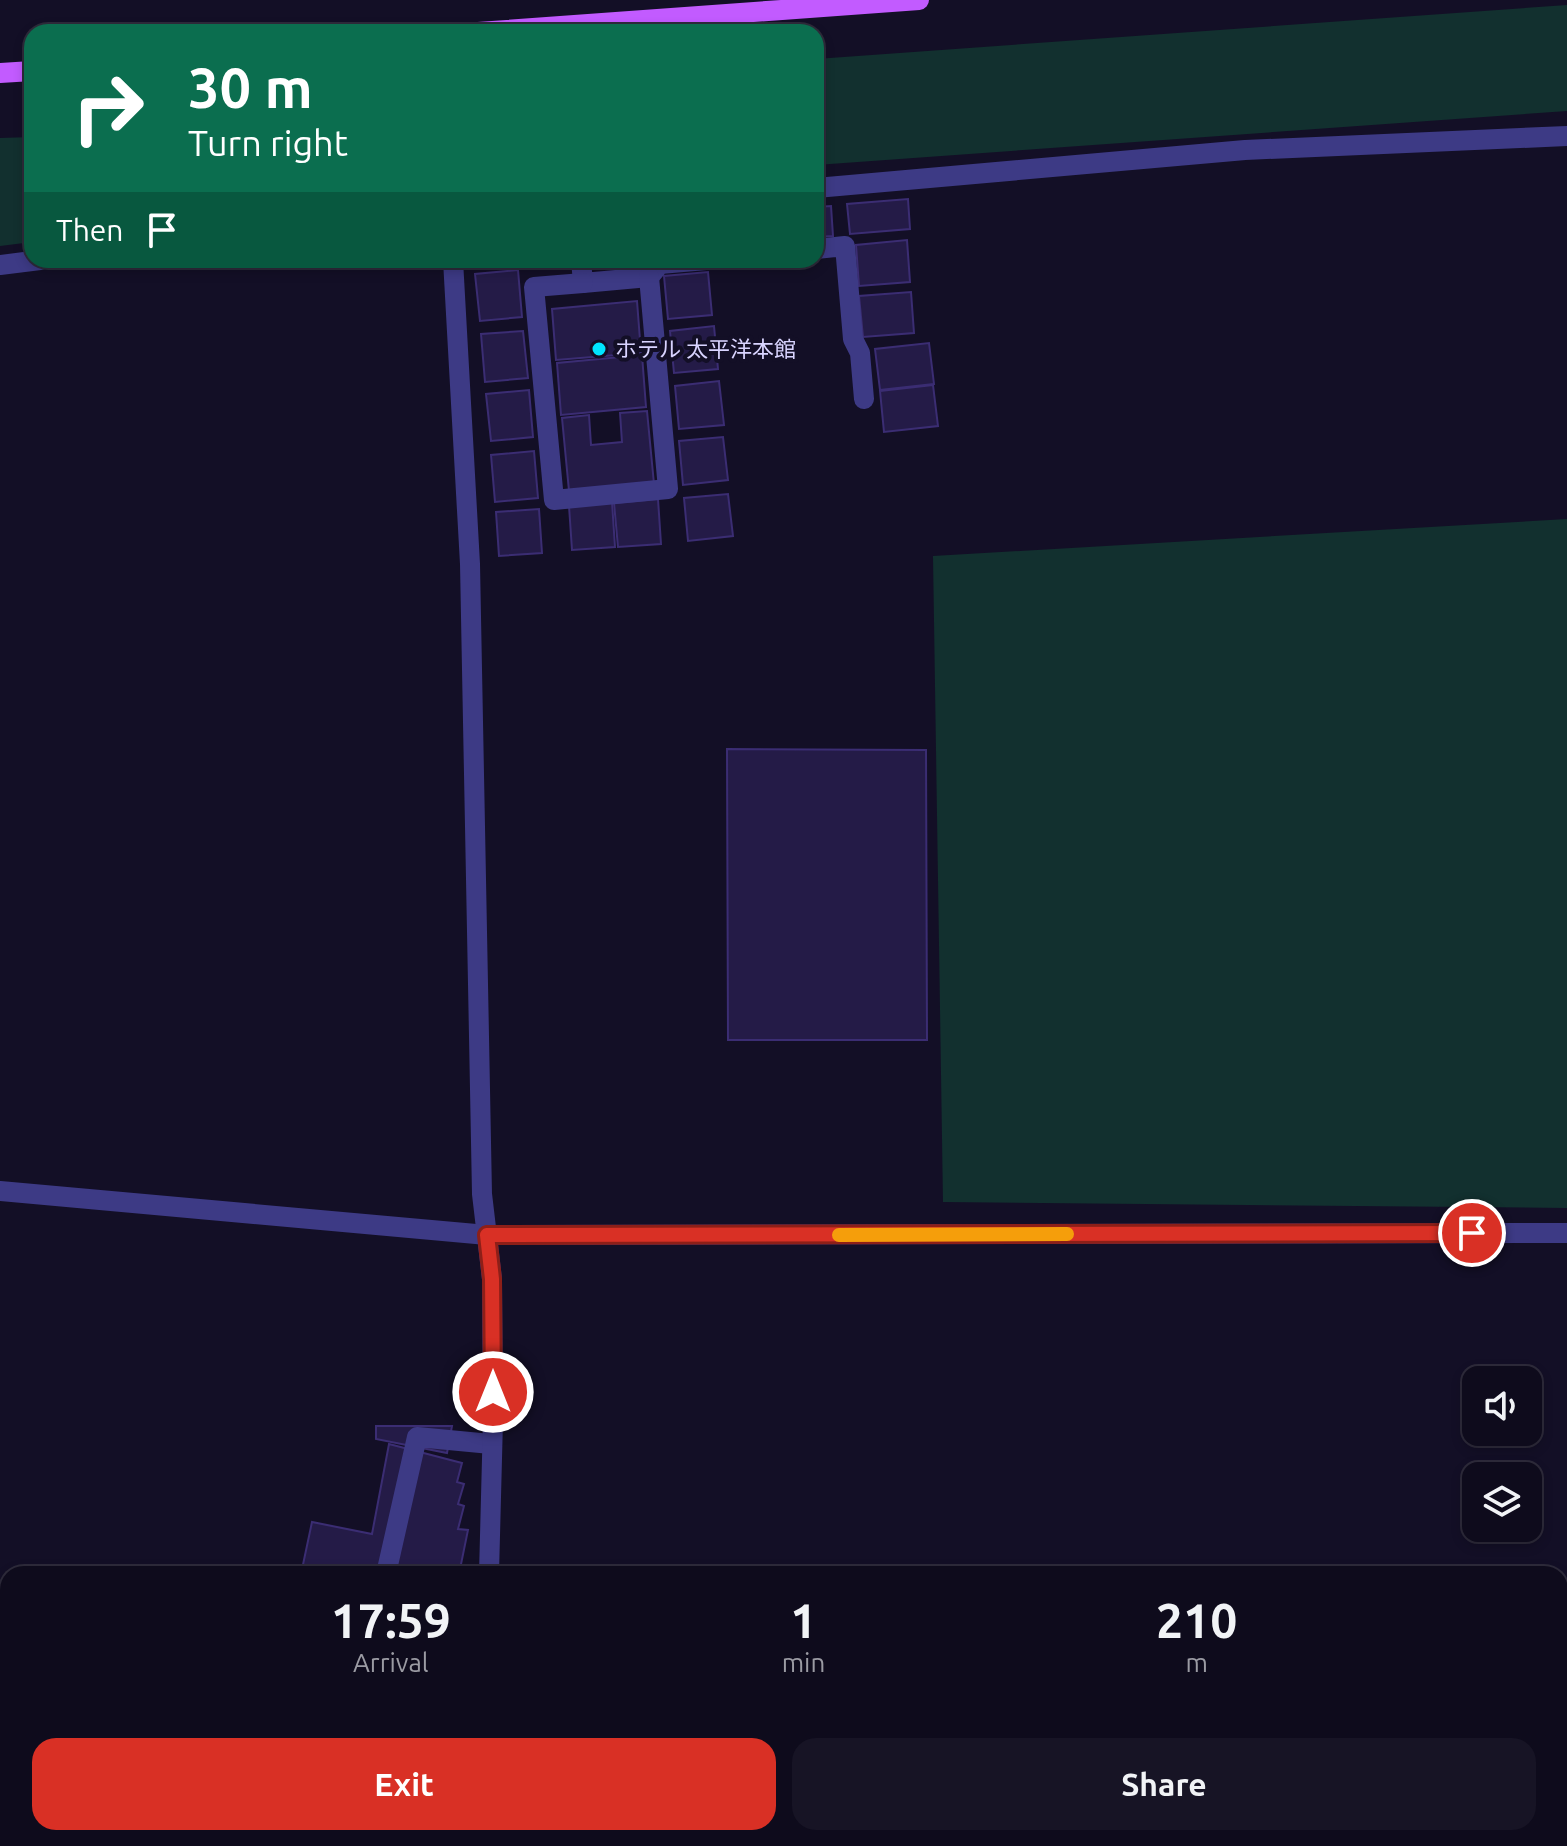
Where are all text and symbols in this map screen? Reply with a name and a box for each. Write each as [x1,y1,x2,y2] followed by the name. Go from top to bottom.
[56,56,160,160] icon: right
[188,56,313,119] text: 30 m
[188,122,348,163] text: Turn right
[140,208,184,252] icon: arrive
[56,213,124,247] text: Then
[615,336,796,361] place label: ホテル 太平洋本館
[590,340,608,358] marker: ホテル 太平洋本館
[1438,1199,1506,1267] pin
[1450,1211,1494,1255] icon: arrive
[451,1350,535,1434] position arrow
[1462,1366,1542,1542] map controls
[1462,1366,1542,1446] button: sound
[1462,1462,1542,1542] button: layers
[331,1593,451,1647] text: 17:59
[790,1593,817,1647] text: 1
[1156,1593,1237,1647] text: 210
[353,1648,429,1677] text: Arrival
[782,1648,825,1677] text: min
[1185,1648,1208,1677] text: m
[32,1738,776,1830] button: Exit
[792,1738,1536,1830] button: Share

